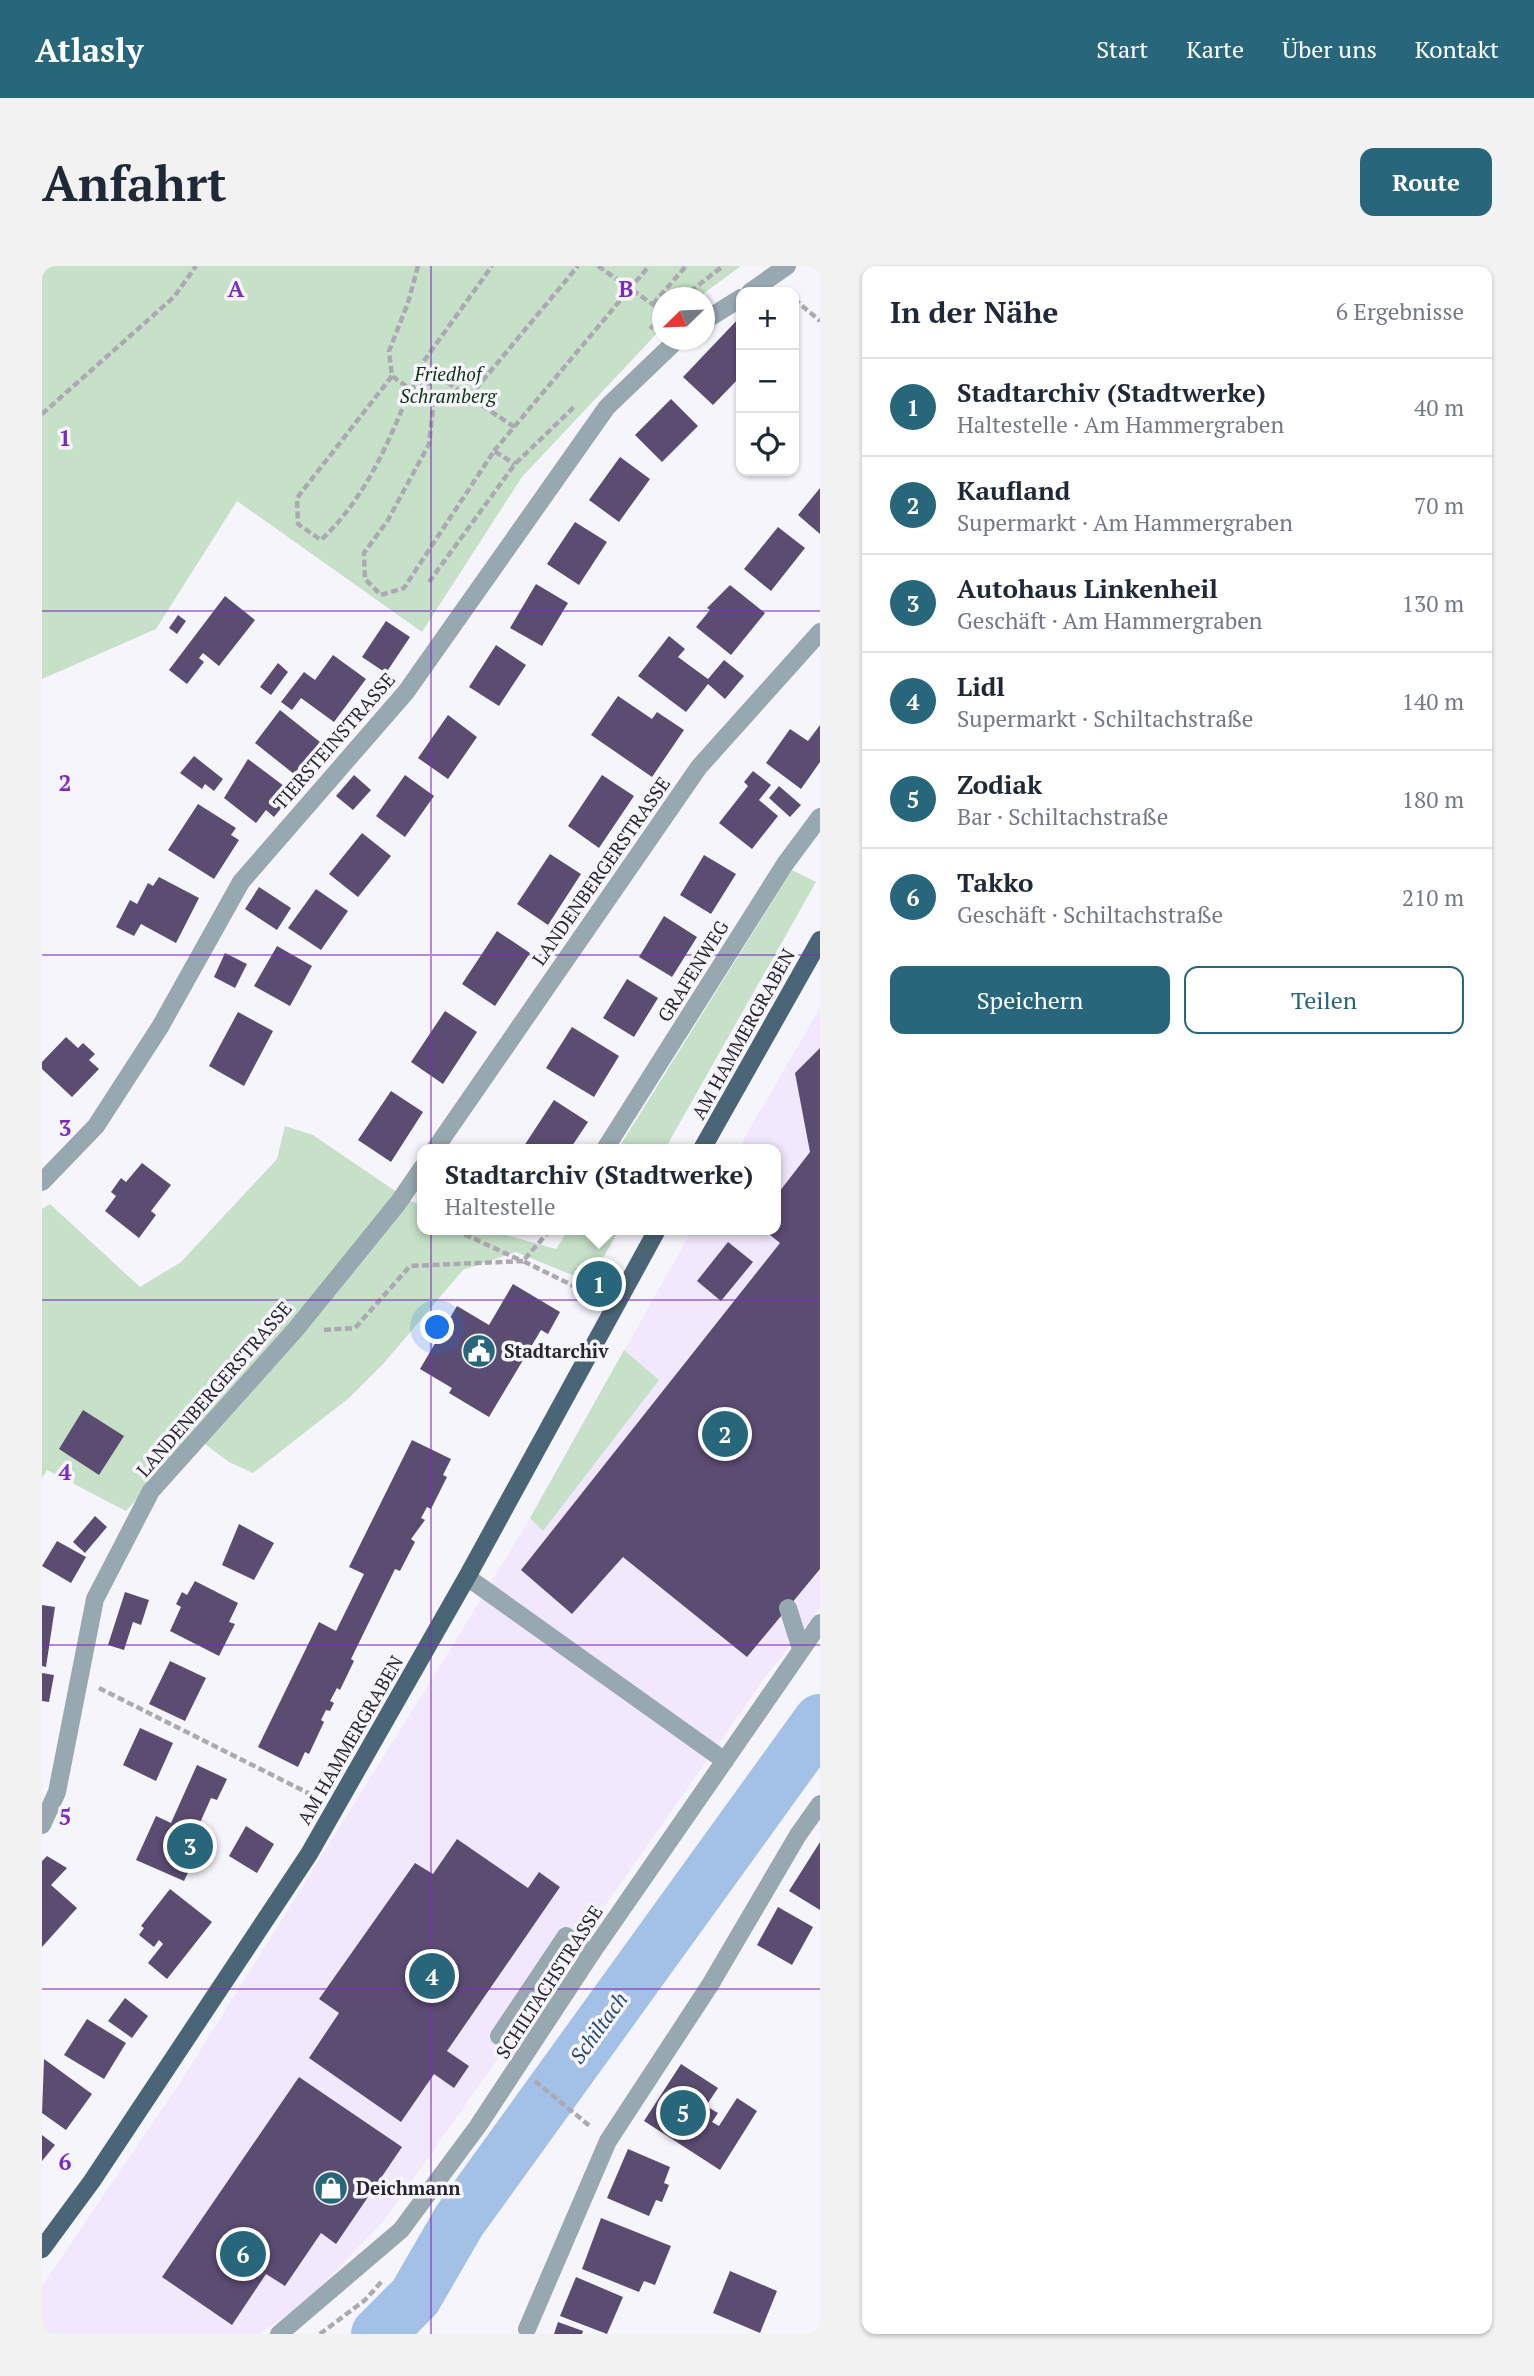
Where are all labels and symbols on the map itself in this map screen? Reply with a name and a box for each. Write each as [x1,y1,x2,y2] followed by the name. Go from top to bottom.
[228,273,245,304] text: A
[619,273,634,304] text: B
[652,287,715,350] north arrow
[400,361,498,408] park label: Friedhof Schramberg
[59,422,72,453] text: 1
[267,667,400,814] street label: TIERSTEINSTRASSE
[59,767,72,798] text: 2
[526,772,675,970] street label: LANDENBERGERSTRASSE
[651,915,734,1026] street label: GRAFENWEG
[685,944,800,1123] street label: AM HAMMERGRABEN
[59,1112,72,1143] text: 3
[576,1258,622,1310] pin: 1
[130,1296,297,1482] street label: LANDENBERGERSTRASSE
[420,1310,454,1344] your location
[460,1332,498,1370] public building icon: Stadtarchiv
[504,1338,609,1363] place label: Stadtarchiv
[702,1408,748,1460] pin: 2
[59,1456,72,1487] text: 4
[291,1651,408,1829] street label: AM HAMMERGRABEN
[59,1801,72,1832] text: 5
[167,1820,213,1872] pin: 3
[490,1900,608,2063] street label: SCHILTACHSTRASSE
[409,1950,455,2002] pin: 4
[563,1986,634,2069] water label: Schiltach
[660,2087,706,2139] pin: 5
[59,2146,72,2177] text: 6
[312,2169,350,2207] shop icon: Deichmann
[356,2175,461,2200] place label: Deichmann
[220,2228,266,2280] pin: 6

